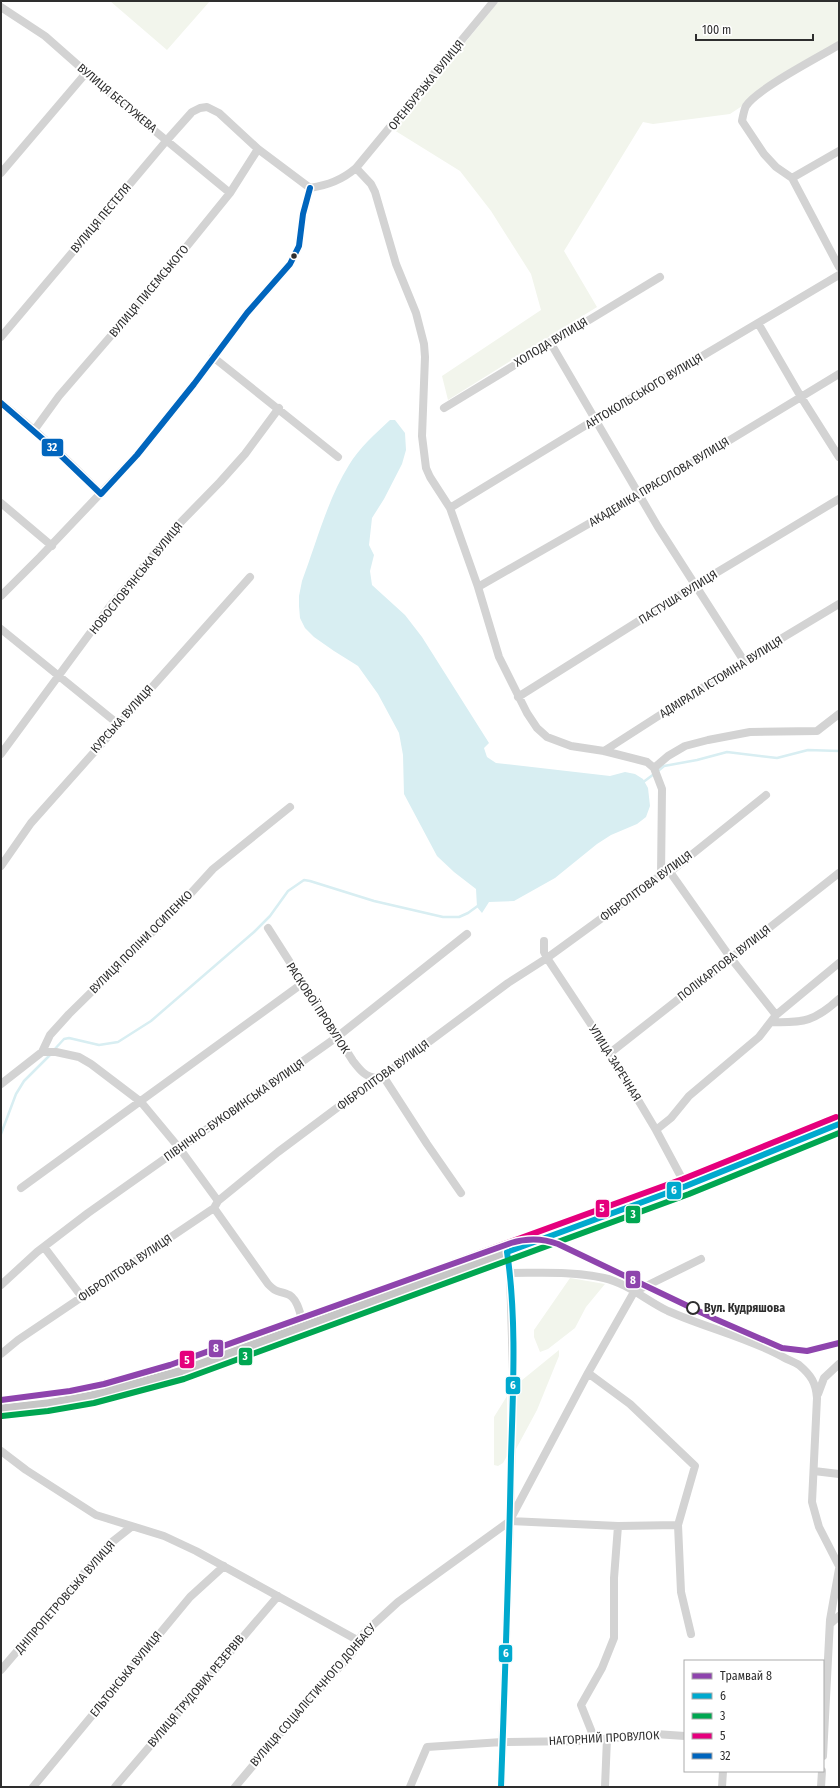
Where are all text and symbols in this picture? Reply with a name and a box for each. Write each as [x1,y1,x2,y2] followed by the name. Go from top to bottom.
[696,16,813,42] scale bar
[702,23,731,37] text: 100 m
[385,37,467,133] street label: ОРЕНБУРЗЬКА ВУЛИЦЯ
[74,61,160,136] street label: ВУЛИЦЯ БЕСТУЖЕВА
[68,180,134,256] street label: ВУЛИЦЯ ПЕСТЕЛЯ
[106,242,192,340] street label: ВУЛИЦЯ ПИСЕМСЬКОГО
[289,251,299,261] unlabelled marker
[512,315,590,369] street label: ХОЛОДА ВУЛИЦЯ
[583,350,705,432] street label: АНТОКОЛЬСЬКОГО ВУЛИЦЯ
[586,435,732,529] street label: АКАДЕМІКА ПРАСОЛОВА ВУЛИЦЯ
[41,438,64,457] line badge: 32
[46,441,57,454] text: 32
[86,519,186,637] street label: НОВОСЛОВ'ЯНСЬКА ВУЛИЦЯ
[636,567,720,627] street label: ПАСТУША ВУЛИЦЯ
[657,633,785,721] street label: АДМІРАЛА ІСТОМІНА ВУЛИЦЯ
[88,682,156,756] street label: КУРСЬКА ВУЛИЦЯ
[597,848,695,924] street label: ФІБРОЛІТОВА ВУЛИЦЯ
[87,888,195,996] street label: ВУЛИЦЯ ПОЛІНИ ОСИПЕНКО
[675,922,773,1004] street label: ПОЛІКАРПОВА ВУЛИЦЯ
[283,959,354,1057] street label: РАСКОВОЇ ПРОВУЛОК
[586,1022,644,1104] street label: УЛИЦА ЗАРЕЧНАЯ
[334,1037,432,1113] street label: ФІБРОЛІТОВА ВУЛИЦЯ
[161,1056,307,1164] street label: ПІВНІЧНО-БУКОВИНСЬКА ВУЛИЦЯ
[666,1181,682,1200] line badge: 6
[671,1184,677,1197] text: 6
[595,1199,610,1218] line badge: 5
[599,1202,605,1215] text: 5
[625,1205,641,1224] line badge: 3
[629,1208,636,1221] text: 3
[75,1231,175,1305] street label: ФІБРОЛІТОВА ВУЛИЦЯ
[625,1270,641,1289] line badge: 8
[630,1274,636,1287] text: 8
[686,1301,700,1315] marker: Вул. Кудряшова
[704,1301,785,1315] place label: Вул. Кудряшова
[208,1339,224,1358] line badge: 8
[213,1342,219,1355] text: 8
[238,1347,253,1366] line badge: 3
[179,1350,195,1369] line badge: 5
[241,1350,248,1363] text: 3
[184,1354,190,1367] text: 5
[505,1376,521,1395] line badge: 6
[510,1379,516,1392] text: 6
[12,1538,118,1657] street label: ДНІПРОПЕТРОВСЬКА ВУЛИЦЯ
[247,1621,379,1769] street label: ВУЛИЦЯ СОЦІАЛІСТИЧНОГО ДОНБАСУ
[87,1628,165,1720] street label: ЕЛЬТОНСЬКА ВУЛИЦЯ
[145,1632,247,1750] street label: ВУЛИЦЯ ТРУДОВИХ РЕЗЕРВІВ
[498,1644,513,1663] line badge: 6
[503,1647,509,1660] text: 6
[684,1660,824,1772] legend
[720,1669,772,1683] text: Трамвай 8
[720,1689,726,1703] text: 6
[720,1709,725,1723] text: 3
[548,1727,660,1748] street label: НАГОРНИЙ ПРОВУЛОК
[720,1729,726,1743] text: 5
[720,1749,731,1763] text: 32

